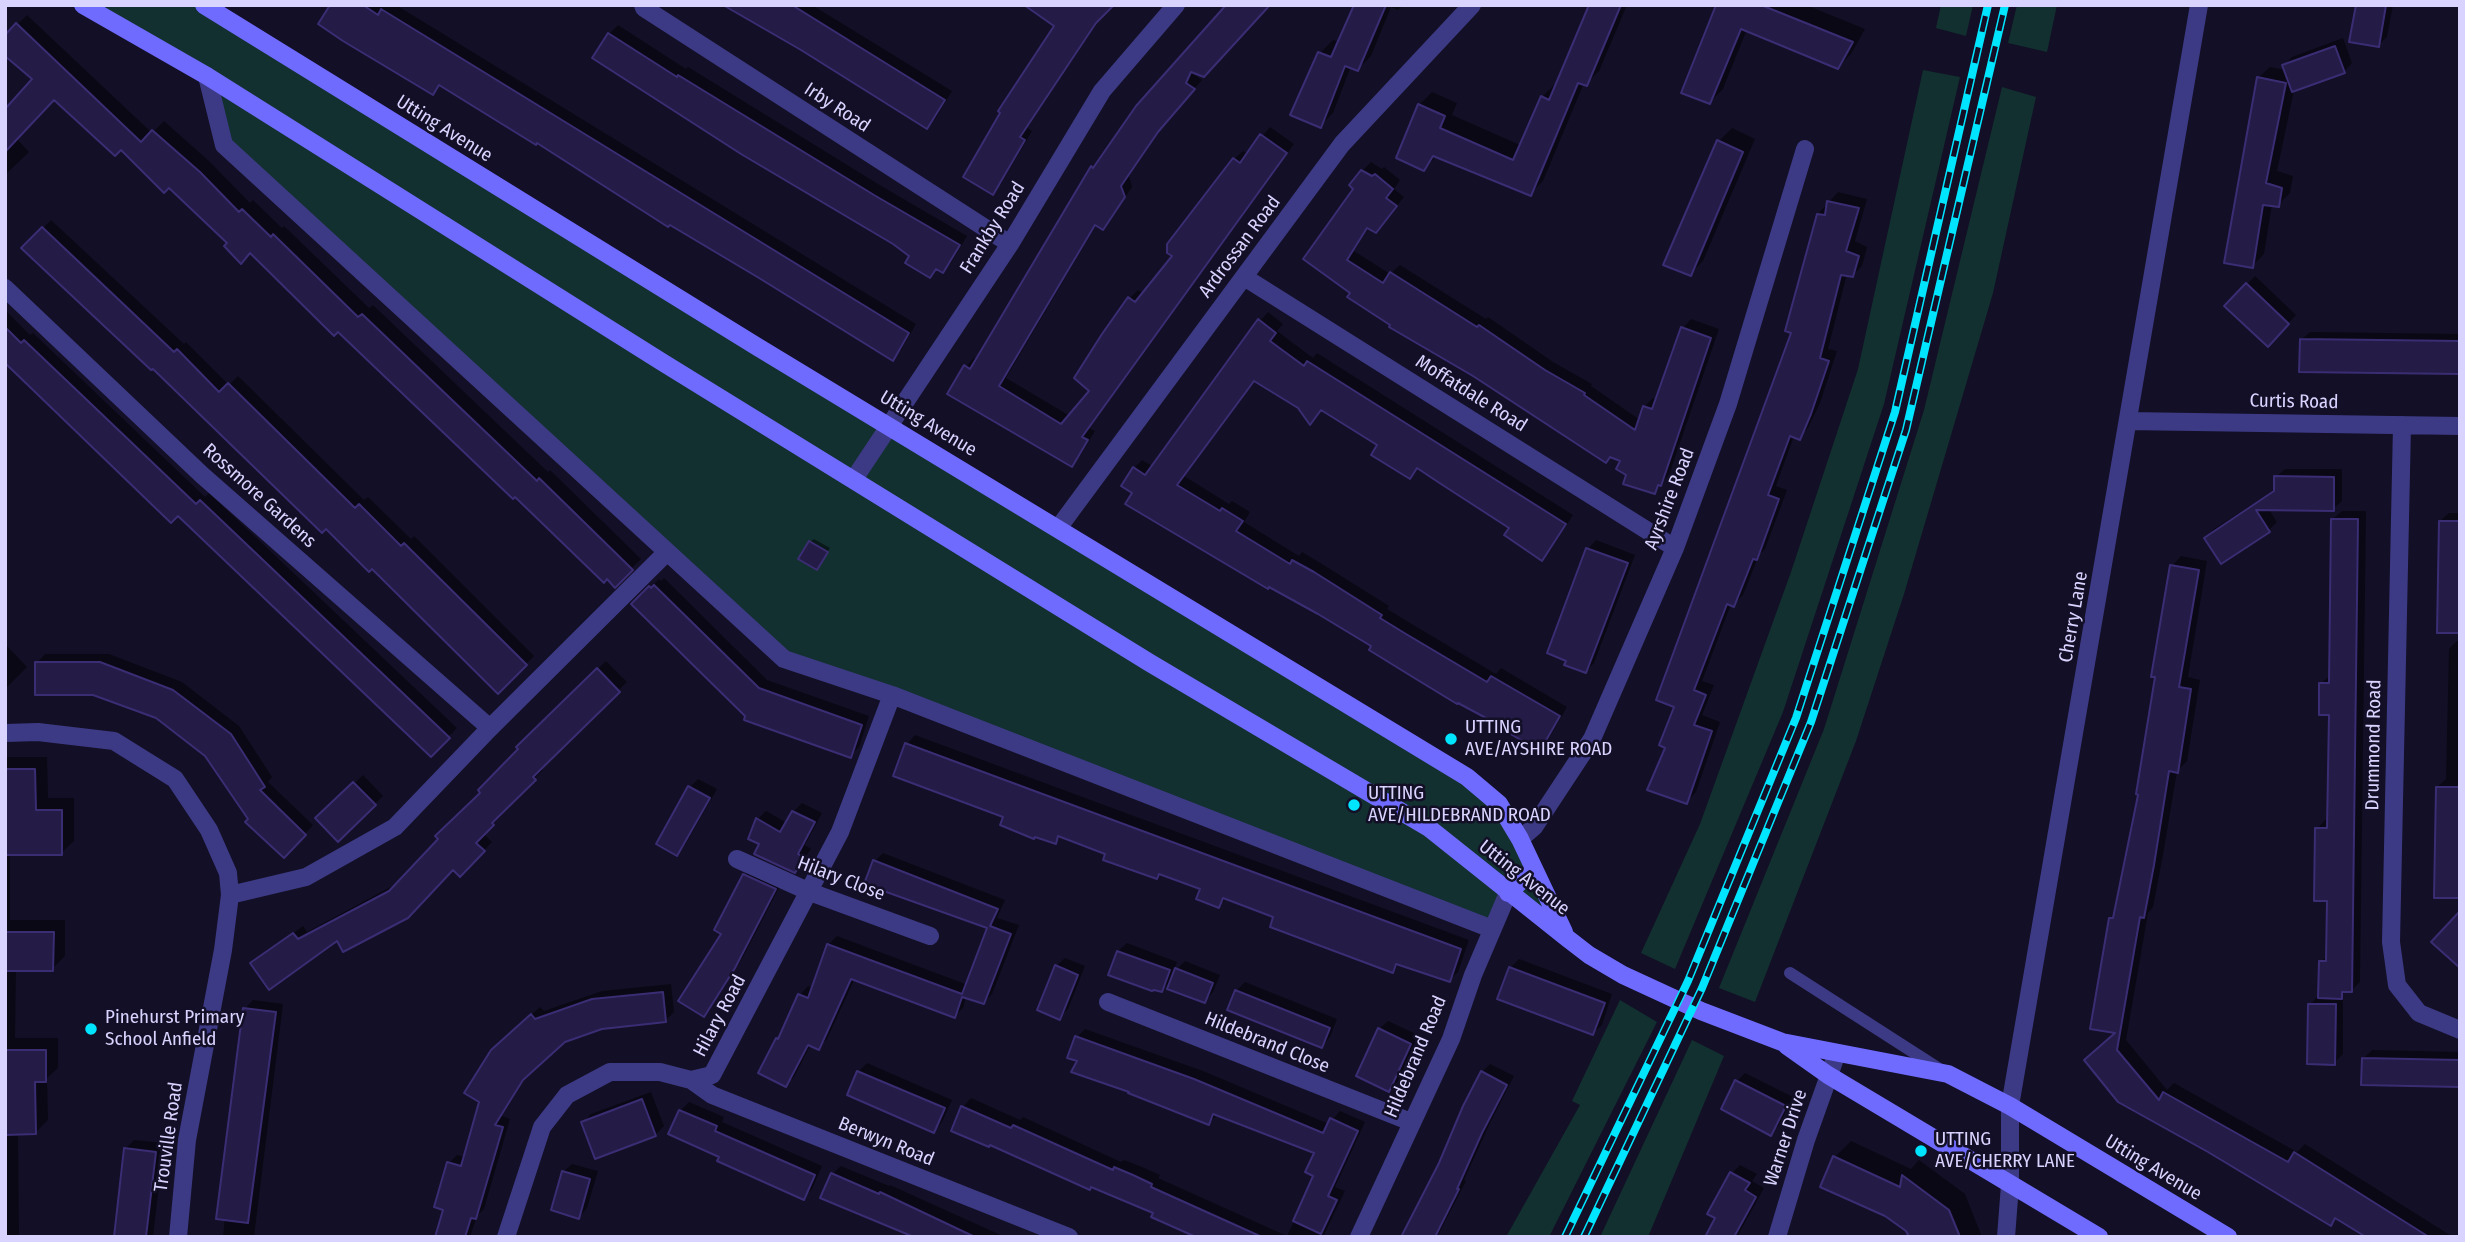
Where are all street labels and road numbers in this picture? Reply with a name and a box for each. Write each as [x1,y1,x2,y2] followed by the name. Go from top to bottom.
[800,78,874,138] street label: Irby Road
[392,90,496,168] street label: Utting Avenue
[956,178,1030,278] street label: Frankby Road
[1194,192,1286,302] street label: Ardrossan Road
[1411,351,1531,437] street label: Moffatdale Road
[875,386,981,462] street label: Utting Avenue
[2249,390,2339,414] street label: Curtis Road
[198,439,320,553] street label: Rossmore Gardens
[1640,445,1700,553] street label: Ayrshire Road
[2055,570,2093,664] street label: Cherry Lane
[2361,679,2387,811] street label: Drummond Road
[1474,835,1574,921] street label: Utting Avenue
[794,852,888,906] street label: Hilary Close
[689,971,751,1061] street label: Hilary Road
[1380,993,1452,1121] street label: Hildebrand Road
[1201,1008,1333,1078] street label: Hildebrand Close
[150,1081,188,1193] street label: Trouville Road
[1760,1087,1812,1189] street label: Warner Drive
[835,1112,937,1172] street label: Berwyn Road
[2100,1130,2206,1206] street label: Utting Avenue

